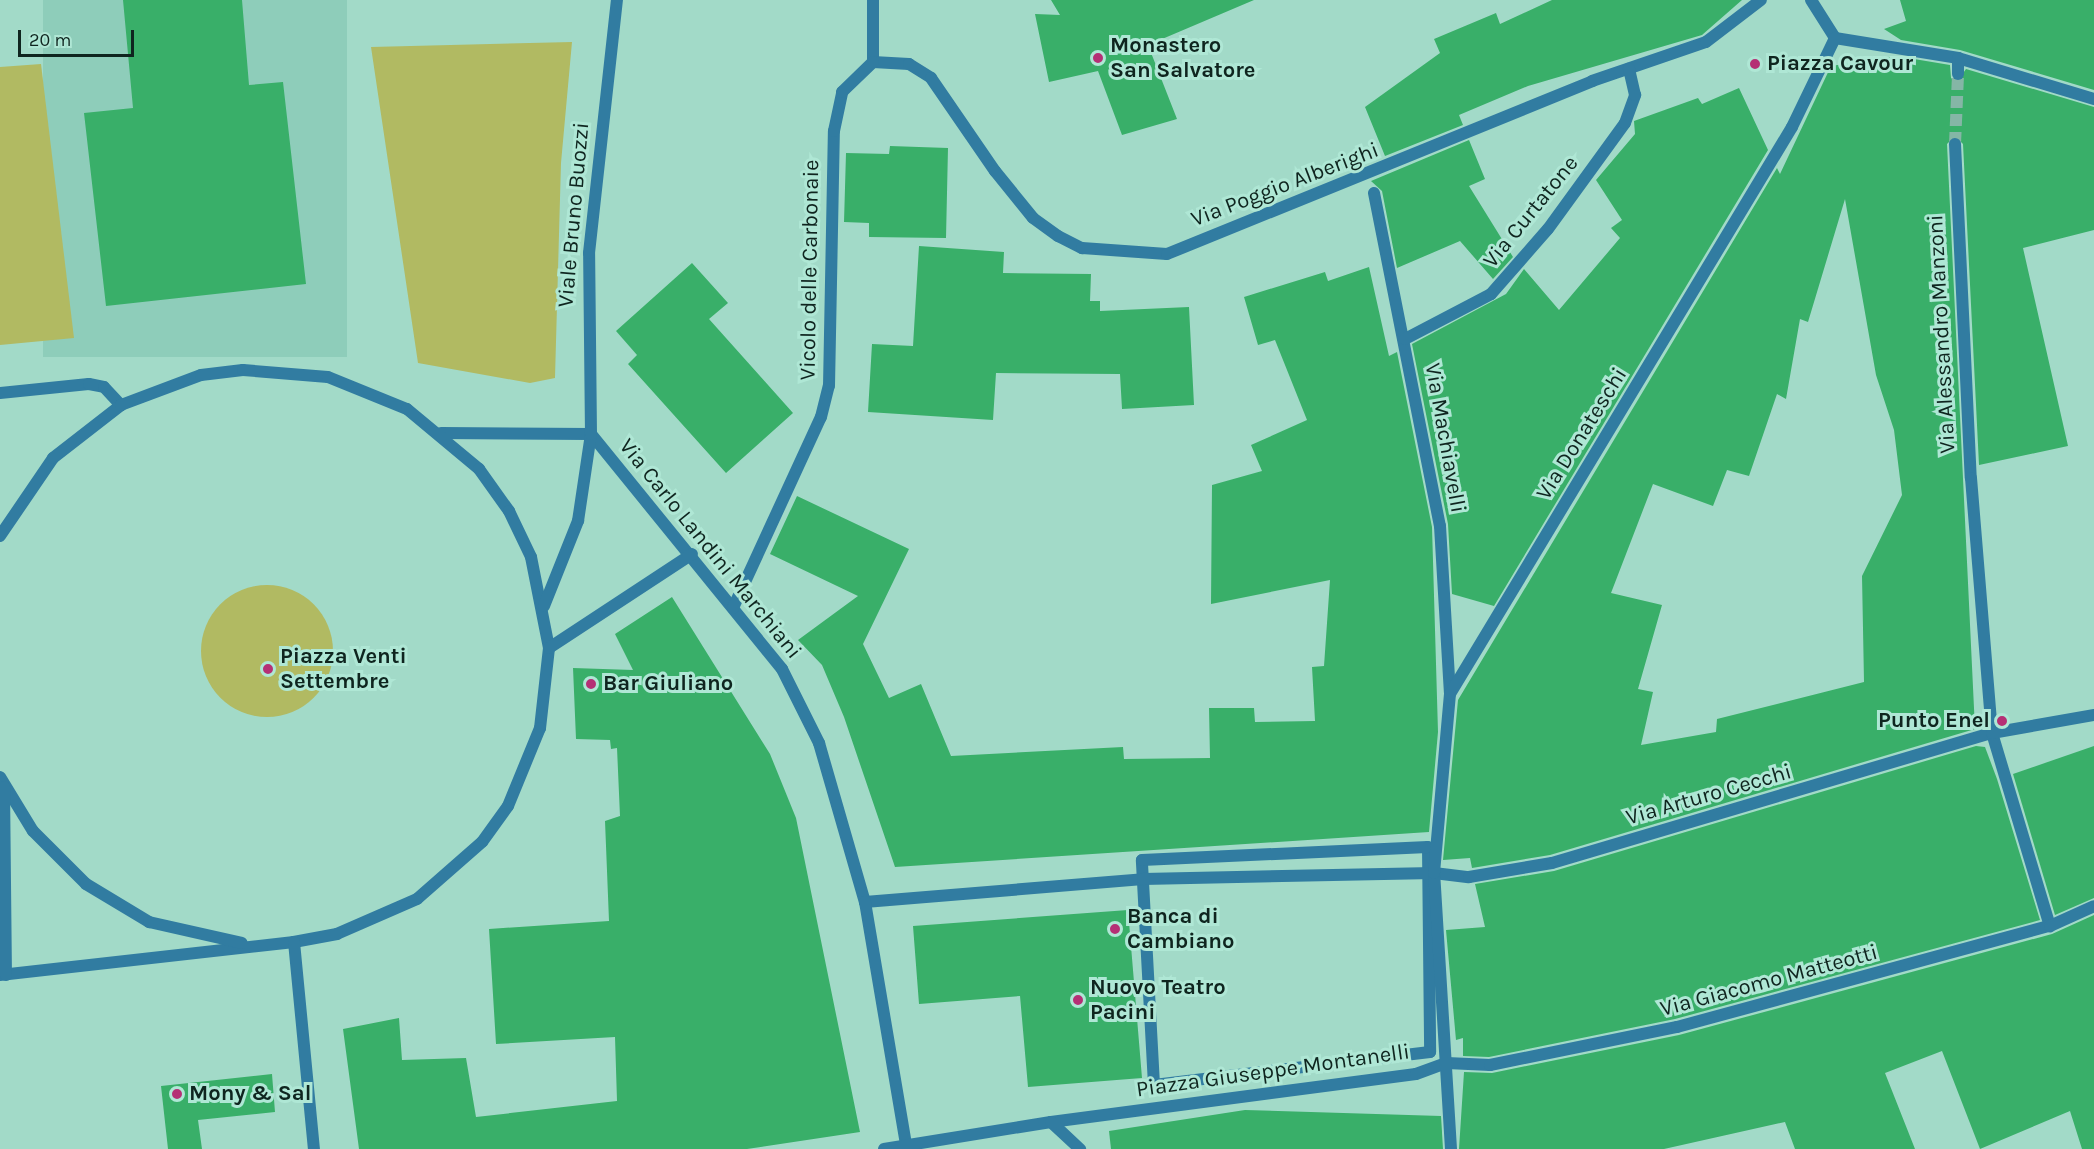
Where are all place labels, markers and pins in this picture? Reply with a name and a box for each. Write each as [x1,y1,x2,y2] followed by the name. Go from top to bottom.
[1110,32,1255,84] place label: Monastero San Salvatore
[1091,51,1105,65] marker: Monastero San Salvatore
[1767,51,1913,77] place label: Piazza Cavour
[1748,57,1762,71] marker: Piazza Cavour
[280,643,407,694] place label: Piazza Venti Settembre
[261,662,275,676] marker: Piazza Venti Settembre
[603,671,733,697] place label: Bar Giuliano
[584,677,598,691] marker: Bar Giuliano
[1878,708,1990,734] place label: Punto Enel
[1995,714,2009,728] marker: Punto Enel
[1127,903,1234,954] place label: Banca di Cambiano
[1108,922,1122,936] marker: Banca di Cambiano
[1090,974,1226,1026] place label: Nuovo Teatro Pacini
[1071,993,1085,1007] marker: Nuovo Teatro Pacini
[189,1081,311,1107] place label: Mony & Sal
[170,1087,184,1101] marker: Mony & Sal

